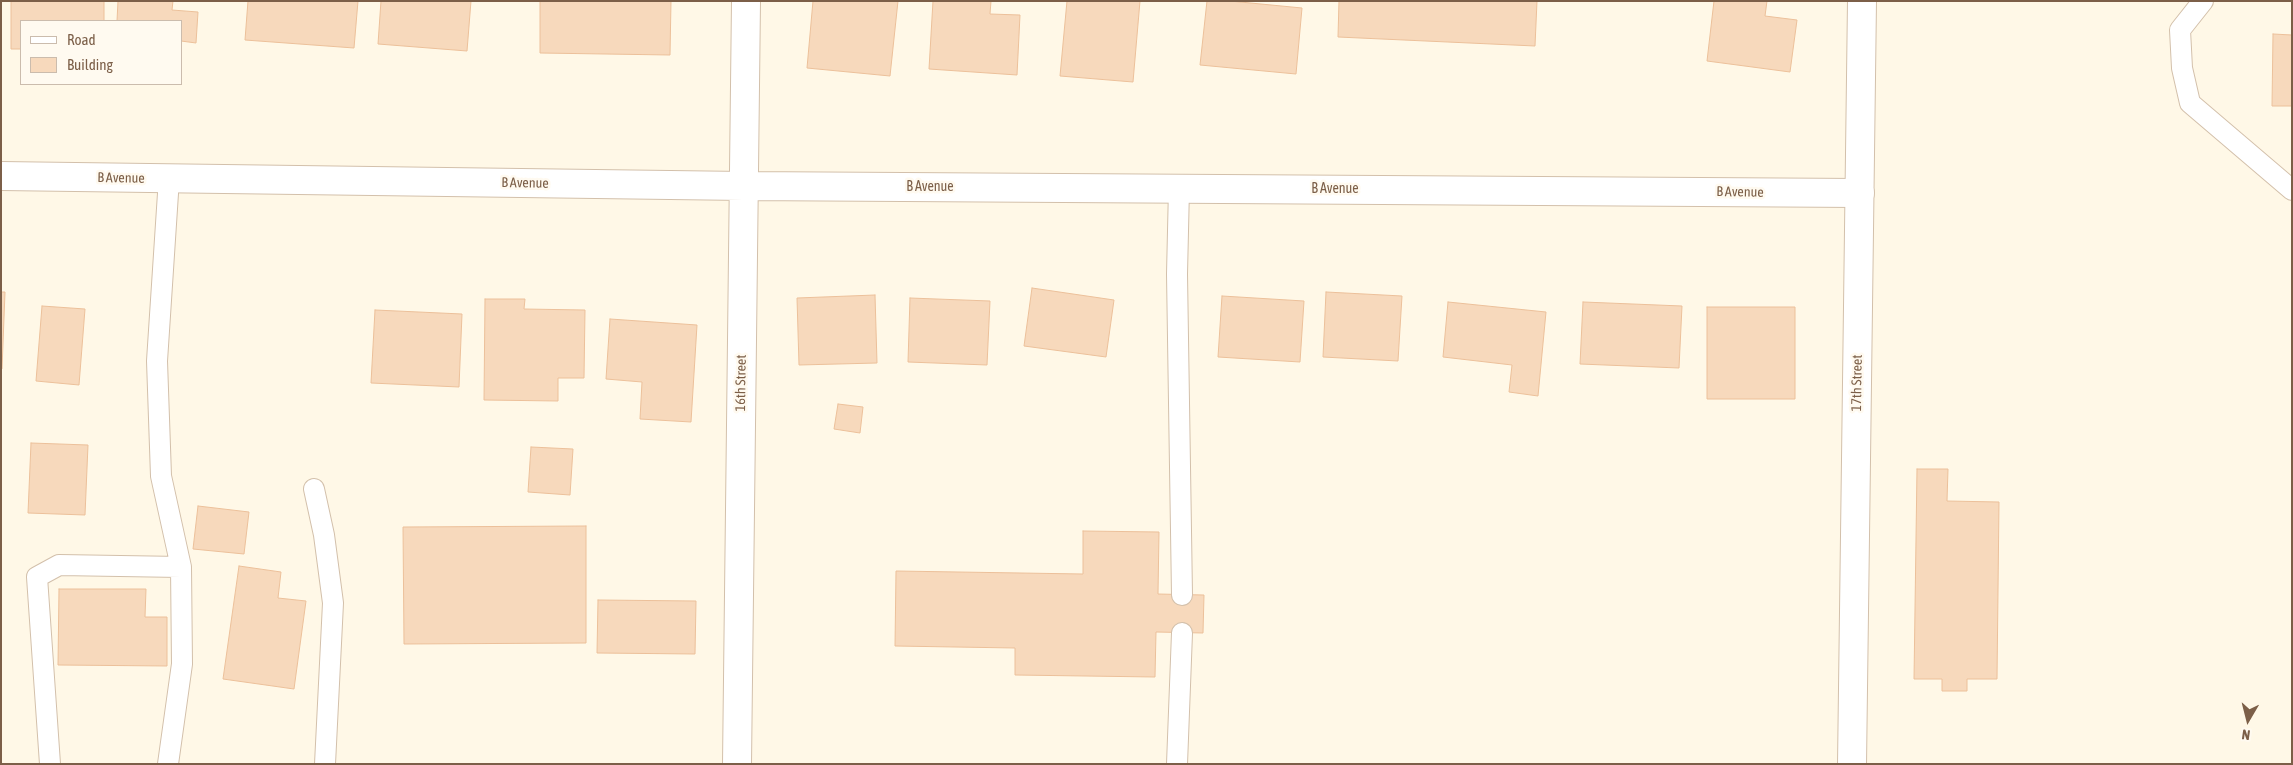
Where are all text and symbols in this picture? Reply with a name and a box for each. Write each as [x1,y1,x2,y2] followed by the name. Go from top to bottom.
[20,20,182,85] legend
[67,31,96,48] text: Road
[67,56,113,73] text: Building
[97,169,145,187] street label: B Avenue
[501,174,549,192] street label: B Avenue
[906,179,954,195] street label: B Avenue
[1311,181,1359,197] street label: B Avenue
[1716,183,1764,201] street label: B Avenue
[732,355,750,411] street label: 16th Street
[1848,355,1866,411] street label: 17th Street
[2223,695,2273,745] north arrow
[2241,726,2251,743] text: N

